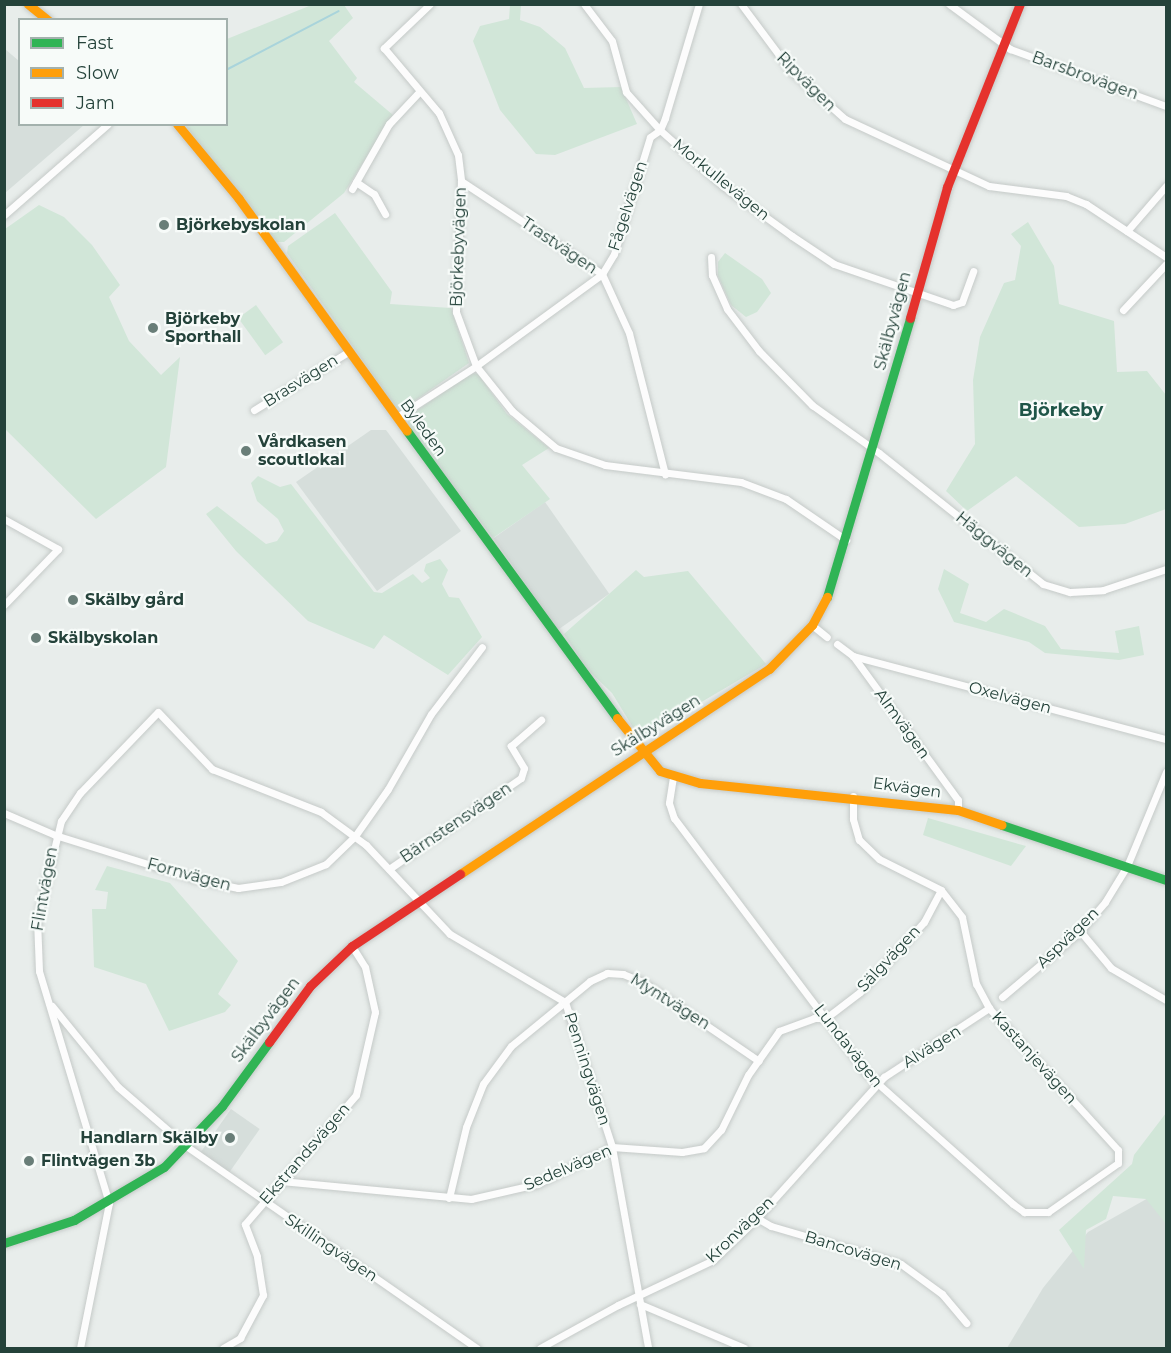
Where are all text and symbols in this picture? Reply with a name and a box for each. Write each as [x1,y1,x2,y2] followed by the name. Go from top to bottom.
[18,18,228,126] legend
[76,32,114,54] text: Fast
[772,48,840,116] street label: Ripvägen
[1029,48,1141,104] street label: Barsbrovägen
[76,62,119,84] text: Slow
[76,92,115,114] text: Jam
[669,135,773,225] street label: Morkullevägen
[604,159,652,253] street label: Fågelvägen
[447,187,471,307] street label: Björkebyvägen
[517,214,601,278] street label: Trastvägen
[176,215,306,235] place label: Björkebyskolan
[157,218,171,232] marker: Björkebyskolan
[871,270,915,372] street label: Skälbyvägen
[165,309,241,347] place label: Björkeby Sporthall
[146,321,160,335] marker: Björkeby Sporthall
[260,351,342,411] street label: Brasvägen
[396,396,450,460] street label: Byleden
[1019,399,1103,421] district label: Björkeby
[258,432,347,470] place label: Vårdkasen scoutlokal
[239,444,253,458] marker: Vårdkasen scoutlokal
[952,508,1036,582] street label: Häggvägen
[85,590,184,610] place label: Skälby gård
[66,593,80,607] marker: Skälby gård
[48,628,158,648] place label: Skälbyskolan
[29,631,43,645] marker: Skälbyskolan
[967,678,1053,718] street label: Oxelvägen
[870,685,934,763] street label: Almvägen
[608,691,704,761] street label: Skälbyvägen
[871,774,943,802] street label: Ekvägen
[397,779,515,867] street label: Bärnstensvägen
[28,845,62,933] street label: Flintvägen
[145,855,233,895] street label: Fornvägen
[1033,904,1103,972] street label: Aspvägen
[853,922,925,996] street label: Sälgvägen
[627,970,713,1034] street label: Myntvägen
[228,974,304,1066] street label: Skälbyvägen
[810,1001,886,1091] street label: Lundavägen
[987,1008,1081,1108] street label: Kastanjevägen
[560,1010,614,1128] street label: Penningvägen
[899,1022,965,1072] street label: Alvägen
[256,1099,354,1209] street label: Ekstrandsvägen
[80,1128,218,1148] place label: Handlarn Skälby
[223,1131,237,1145] marker: Handlarn Skälby
[521,1141,615,1195] street label: Sedelvägen
[41,1151,155,1171] place label: Flintvägen 3b
[22,1154,36,1168] marker: Flintvägen 3b
[702,1193,778,1267] street label: Kronvägen
[281,1210,381,1286] street label: Skillingvägen
[802,1227,904,1275] street label: Bancovägen

